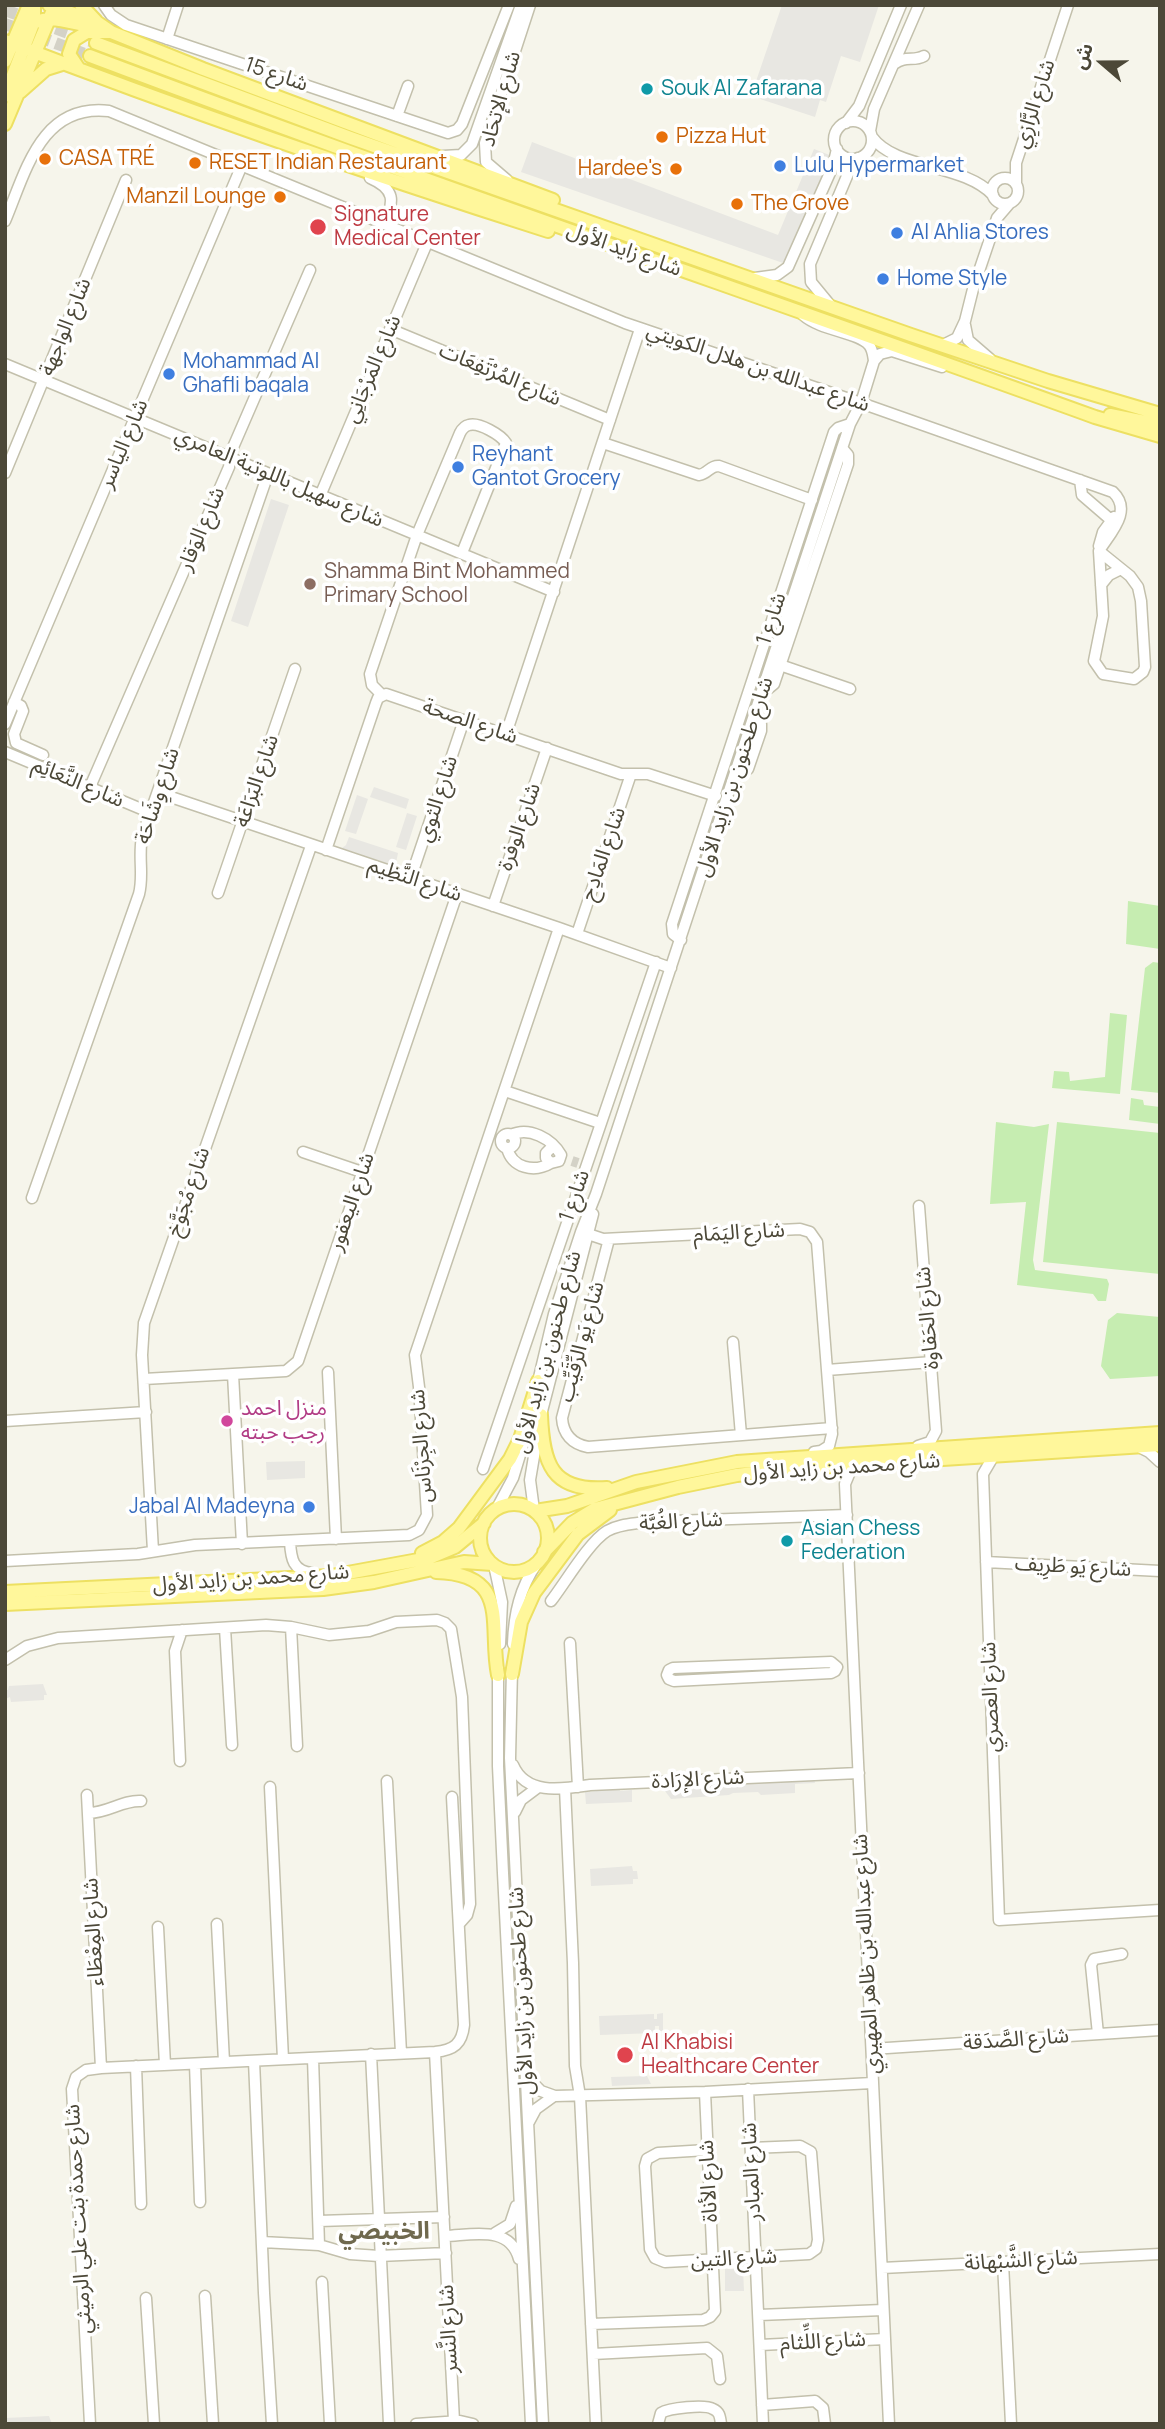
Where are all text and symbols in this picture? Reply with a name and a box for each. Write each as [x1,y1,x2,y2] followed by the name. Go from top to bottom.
[1067,28,1137,98] north arrow
[1066,39,1099,72] text: ش
[475,48,527,150] street label: شارع الإتحَاد
[241,52,311,98] street label: شارع 15
[1009,56,1061,152] street label: شارع الرَّازِي
[661,76,822,102] place label: Souk Al Zafarana
[639,81,655,97] marker: Souk Al Zafarana
[676,124,766,150] place label: Pizza Hut
[654,129,670,145] marker: Pizza Hut
[59,146,155,172] place label: CASA TRÉ
[209,150,447,176] place label: RESET Indian Restaurant
[37,151,53,167] marker: CASA TRÉ
[794,153,964,179] place label: Lulu Hypermarket
[187,155,203,171] marker: RESET Indian Restaurant
[578,156,662,182] place label: Hardee's
[772,158,788,174] marker: Lulu Hypermarket
[668,161,684,177] marker: Hardee's
[126,184,266,210] place label: Manzil Lounge
[272,189,288,205] marker: Manzil Lounge
[751,191,849,217] place label: The Grove
[729,196,745,212] marker: The Grove
[334,202,481,252] place label: Signature Medical Center
[308,217,328,237] marker: Signature Medical Center
[563,218,685,282] street label: شارع زايد الأول
[911,220,1049,246] place label: Al Ahlia Stores
[889,225,905,241] marker: Al Ahlia Stores
[897,266,1007,292] place label: Home Style
[875,271,891,287] marker: Home Style
[35,274,97,380] street label: شارع الواجهة
[339,311,407,427] street label: شارع المَرْجَانِي
[643,318,873,418] street label: شارع عبدالله بن هلال الكويتي
[435,338,565,412] street label: شارع المُرْتَفِعَات
[183,349,319,399] place label: Mohammad Al Ghafli baqala
[161,366,177,382] marker: Mohammad Al Ghafli baqala
[94,396,154,492] street label: شارع الياسر
[171,423,387,533] street label: شارع سهيل باللوتية العامري
[472,442,621,492] place label: Reyhant Gantot Grocery
[450,459,466,475] marker: Reyhant Gantot Grocery
[173,483,231,575] street label: شارع الوَقار
[324,559,570,609] place label: Shamma Bint Mohammed Primary School
[302,576,318,592] marker: Shamma Bint Mohammed Primary School
[752,590,792,648] street label: شارع 1
[691,674,779,880] street label: شارع طحنون بن زايد الأول
[419,694,521,750] street label: شارع الصحة
[229,731,285,831] street label: شارع البَرَاعَة
[131,745,185,847] street label: شارع وِشَاحَة
[28,752,128,814] street label: شارع النَّعَائِم
[412,753,464,845] street label: شارع الثوي
[493,780,547,874] street label: شارع الوفرة
[576,804,632,904] street label: شارع المَادِح
[365,852,465,908] street label: شارع النَّظِيم
[162,1144,216,1240] street label: شارع مُجَوَّخ
[323,1149,381,1255] street label: شارع اليعفور
[554,1167,596,1225] street label: شارع 1
[692,1218,786,1248] street label: شارع اليَمَام
[509,1248,587,1456] street label: شارع طحنون بن زايد الأول
[911,1265,945,1371] street label: شارع الحَفاوة
[554,1279,610,1405] street label: شارع يَو الرِّقَيِّب
[405,1388,439,1504] street label: شارع الجِرْنَاس
[241,1396,327,1446] place label: منزل احمد رجب حبته
[219,1413,235,1429] marker: منزل احمد رجب حبته
[743,1449,941,1487] street label: شارع محمد بن زايد الأول
[129,1494,295,1520] place label: Jabal Al Madeyna
[301,1499,317,1515] marker: Jabal Al Madeyna
[638,1507,724,1537] street label: شارع الغُبَّة
[801,1516,920,1566] place label: Asian Chess Federation
[779,1533,795,1549] marker: Asian Chess Federation
[1014,1551,1132,1583] street label: شارع يَو طَرِيف
[152,1560,350,1598] street label: شارع محمد بن زايد الأول
[976,1641,1006,1753] street label: شارع العصري
[651,1765,745,1795] street label: شارع الإرَادة
[848,1833,886,2075] street label: شارع عبدالله بن ظاهر المهيري
[79,1877,109,1987] street label: شارع المِعْطَاء
[504,1886,540,2096] street label: شارع طحنون بن زايد الأول
[962,2024,1070,2056] street label: شارع الصَّدَقة
[641,2030,819,2080] place label: Al Khabisi Healthcare Center
[615,2045,635,2065] marker: Al Khabisi Healthcare Center
[60,2103,98,2335] street label: شارع حمدة بنت علي الرميثي
[737,2122,767,2222] street label: شارع المبادر
[694,2139,724,2223] street label: شارع الأناة
[338,2218,430,2246] district label: الخبيصي
[690,2244,778,2274] street label: شارع التين
[964,2245,1078,2277] street label: شارع الشَّبْهانة
[434,2284,464,2374] street label: شارع النَّسر
[779,2327,867,2357] street label: شارع اللِّثام

